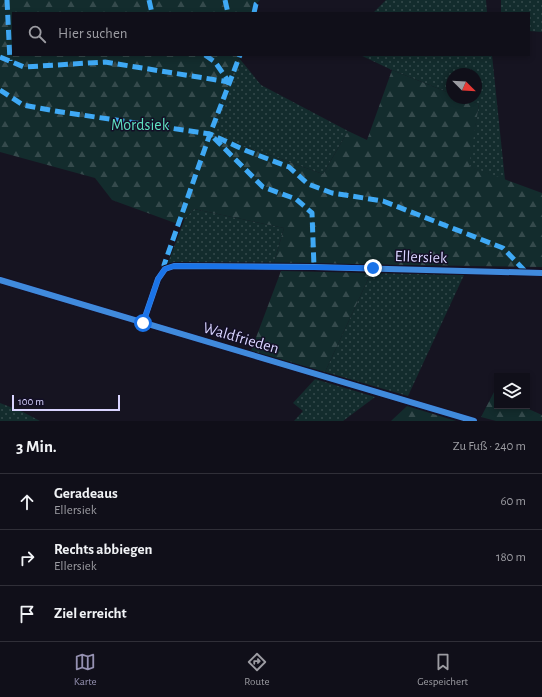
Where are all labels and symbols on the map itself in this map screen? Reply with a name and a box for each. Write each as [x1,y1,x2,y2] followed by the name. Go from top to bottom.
[446,68,482,104] north arrow
[111,117,170,133] park label: Mordsiek
[394,248,448,266] street label: Ellersiek
[364,259,382,277] route end
[134,314,152,332] route start
[201,320,281,356] street label: Waldfrieden
[12,393,120,412] scale bar

